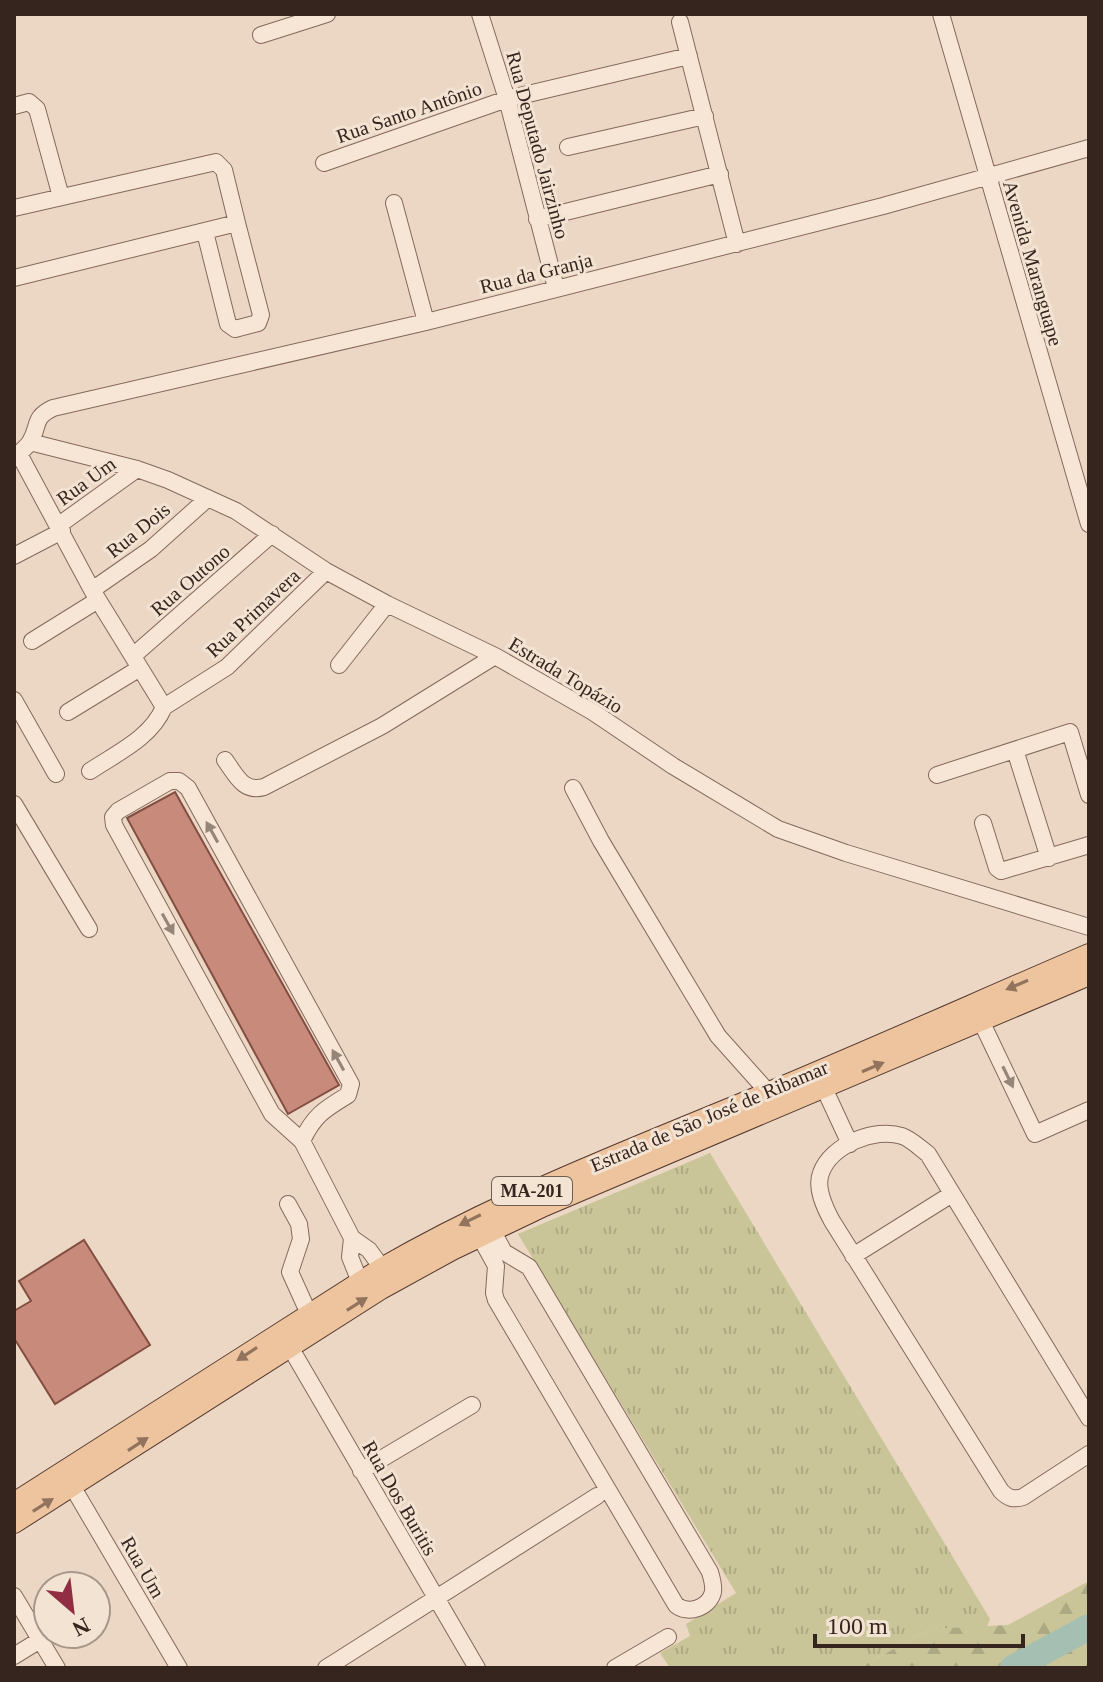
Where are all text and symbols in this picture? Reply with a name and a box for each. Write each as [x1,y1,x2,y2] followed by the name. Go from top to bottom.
[501,49,574,241] street label: Rua Deputado Jairzinho
[333,77,485,147] street label: Rua Santo Antônio
[998,178,1067,349] street label: Avenida Maranguape
[477,248,595,299] street label: Rua da Granja
[52,452,120,510] street label: Rua Um
[102,498,174,562] street label: Rua Dois
[146,540,234,620] street label: Rua Outono
[202,564,304,662] street label: Rua Primavera
[505,632,627,718] street label: Estrada Topázio
[205,821,219,844] one-way arrow
[162,913,175,936] one-way arrow
[1005,978,1029,991] one-way arrow
[331,1049,345,1071] one-way arrow
[587,1056,831,1176] street label: Estrada de São José de Ribamar
[861,1061,884,1074] one-way arrow
[1001,1066,1015,1089] one-way arrow
[492,1177,572,1205] road number: MA-201
[458,1213,482,1227] one-way arrow
[346,1298,368,1312] one-way arrow
[236,1346,258,1360] one-way arrow
[358,1437,442,1559] street label: Rua Dos Buritis
[127,1438,149,1452] one-way arrow
[32,1498,54,1512] one-way arrow
[117,1532,170,1602] street label: Rua Um
[32,1570,112,1650] north arrow
[815,1598,1023,1648] scale bar
[68,1612,94,1642] text: N
[827,1613,888,1639] text: 100 m

